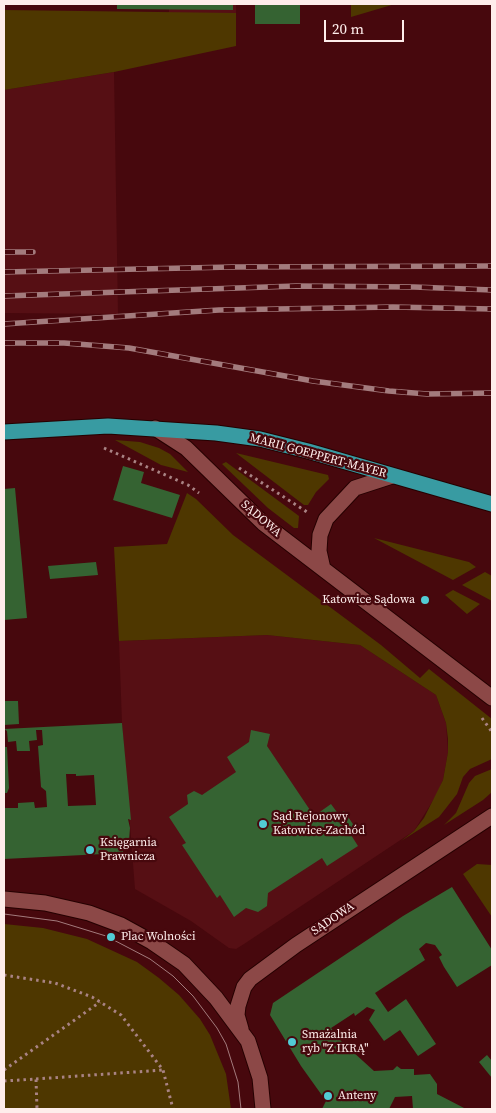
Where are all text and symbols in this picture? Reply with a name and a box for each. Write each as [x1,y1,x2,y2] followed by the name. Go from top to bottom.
[326,10,406,42] scale bar
[332,18,364,39] text: 20 m
[248,431,388,481] street label: MARII GOEPPERT-MAYER
[238,498,284,540] street label: SĄDOWA
[322,593,415,607] place label: Katowice Sądowa
[419,594,431,606] marker: Katowice Sądowa
[273,810,365,838] place label: Sąd Rejonowy Katowice-Zachód
[257,818,269,830] marker: Sąd Rejonowy Katowice-Zachód
[100,836,157,864] place label: Księgarnia Prawnicza
[84,844,96,856] marker: Księgarnia Prawnicza
[309,899,357,939] street label: SĄDOWA
[121,930,196,944] place label: Plac Wolności
[105,931,117,943] marker: Plac Wolności
[302,1028,368,1056] place label: Smażalnia ryb "Z IKRĄ"
[286,1036,298,1048] marker: Smażalnia ryb "Z IKRĄ"
[338,1089,376,1103] place label: Anteny
[322,1090,334,1102] marker: Anteny

